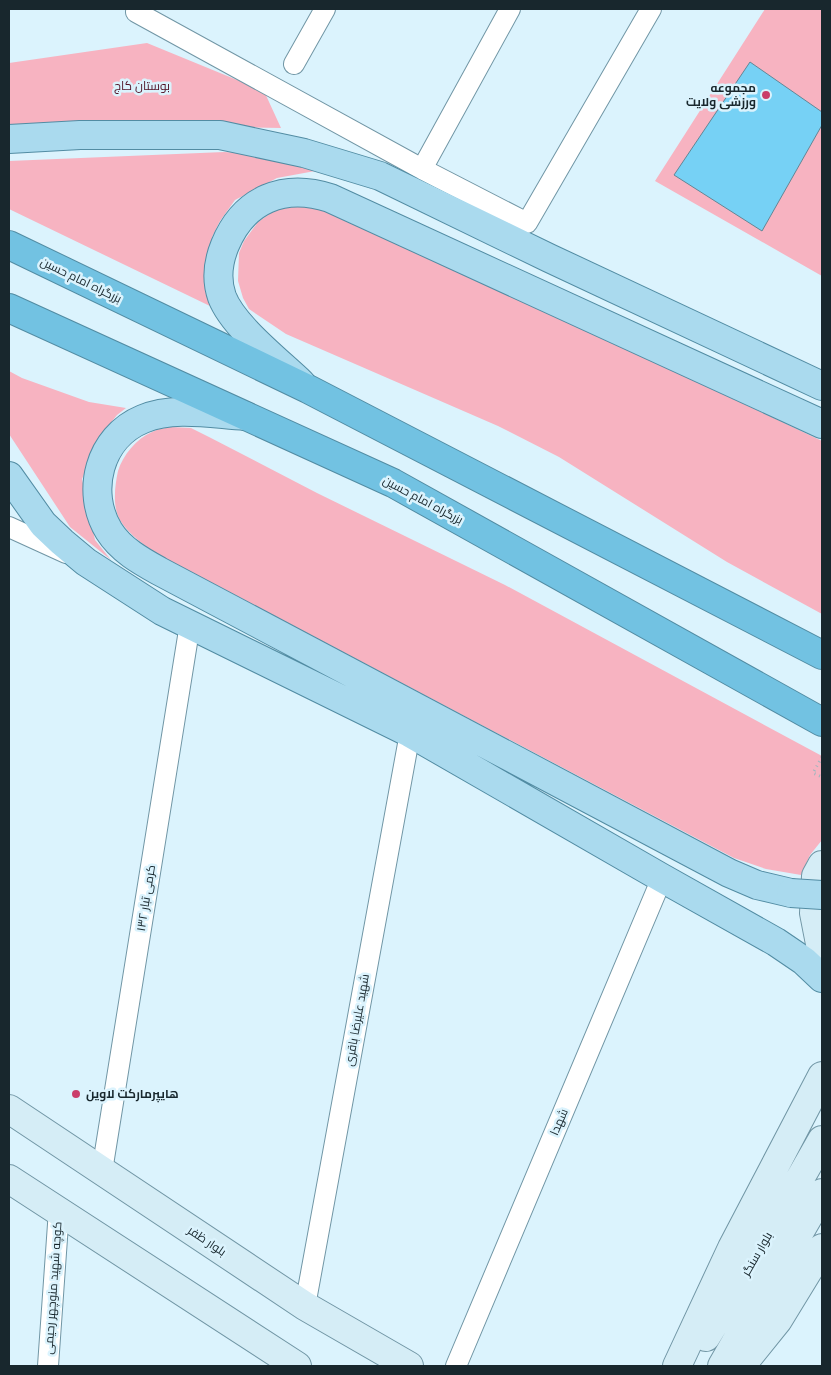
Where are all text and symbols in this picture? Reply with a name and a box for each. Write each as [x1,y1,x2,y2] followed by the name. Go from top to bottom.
[114,79,170,94] park label: بوستان کاج
[686,81,756,110] place label: مجموعه ورزشی ولایت
[760,89,772,101] marker: مجموعه ورزشی ولایت
[38,254,124,307] street label: بزرگراه امام حسین
[380,473,465,528] street label: بزرگراه امام حسین
[134,864,158,932] street label: کرمی تبار ۱۳۲
[342,973,372,1067] street label: شهید علیرضا باقری
[86,1087,179,1103] place label: هایپرمارکت لاوین
[70,1088,82,1100] marker: هایپرمارکت لاوین
[547,1107,571,1137] street label: شهدا
[41,1221,67,1355] street label: کوچه شهید منوچهر رحیمی
[184,1223,229,1259] street label: بلوار ظفر
[738,1229,775,1279] street label: بلوار سنگر

